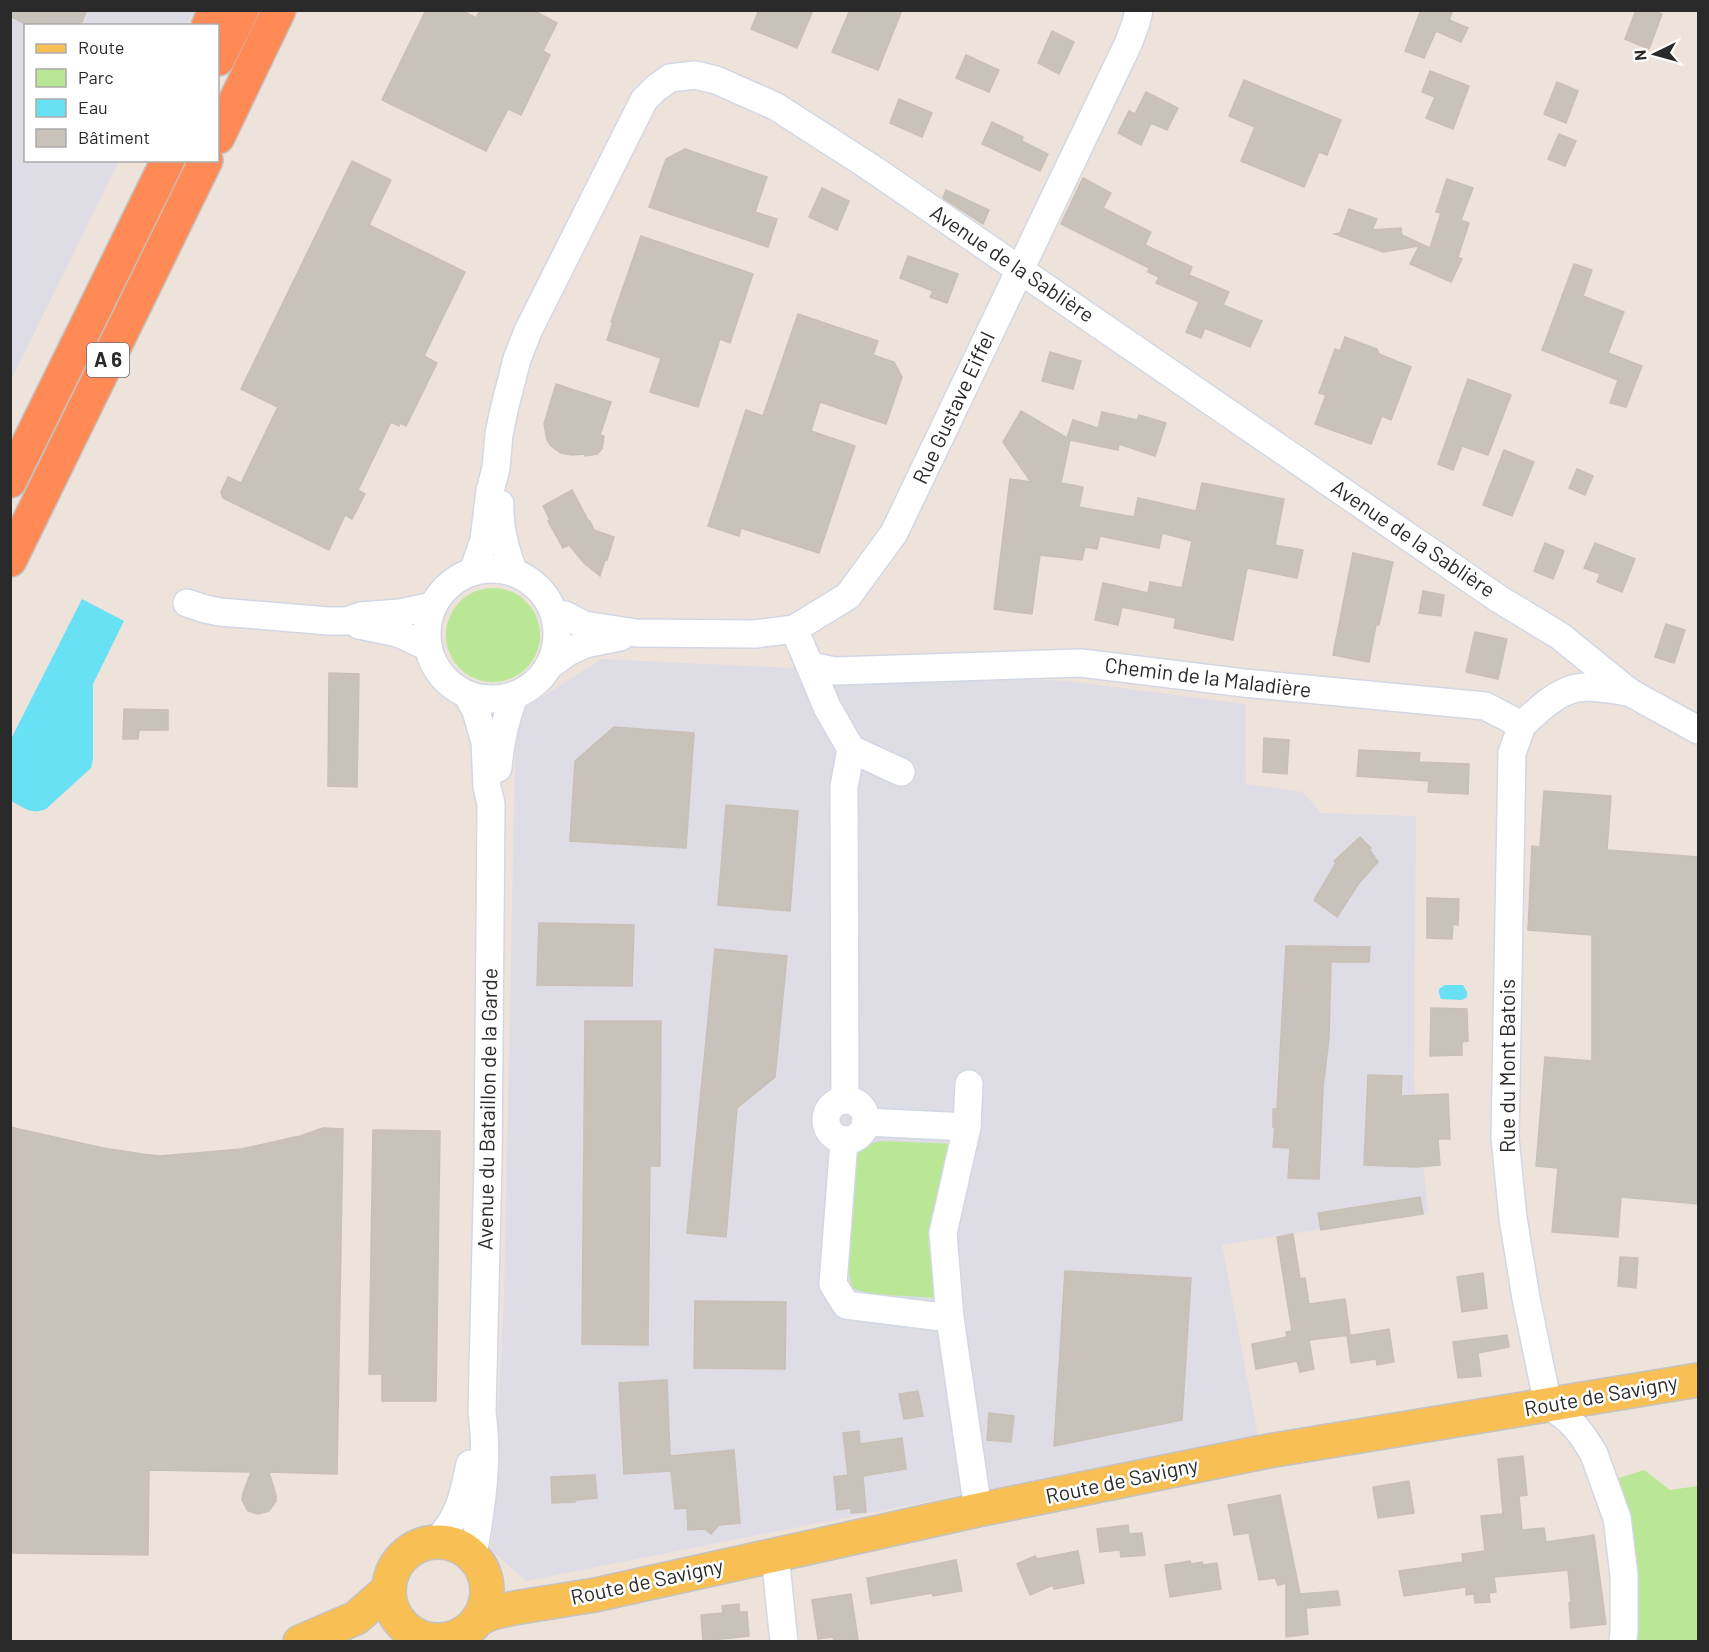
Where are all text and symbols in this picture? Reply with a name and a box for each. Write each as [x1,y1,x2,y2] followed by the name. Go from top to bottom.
[24,24,219,162] legend
[1625,24,1685,84] north arrow
[78,36,124,58] text: Route
[1630,49,1649,61] text: N
[78,66,114,88] text: Parc
[78,96,108,118] text: Eau
[78,126,150,148] text: Bâtiment
[926,199,1099,327] street label: Avenue de la Sablière
[906,327,999,487] street label: Rue Gustave Eiffel
[87,343,129,377] road number: A 6
[1327,474,1500,602] street label: Avenue de la Sablière
[1103,651,1313,702] street label: Chemin de la Maladière
[472,968,501,1250] street label: Avenue du Bataillon de la Garde
[1494,979,1519,1153] street label: Rue du Mont Batois
[1522,1369,1680,1420] street label: Route de Savigny
[1043,1451,1201,1508] street label: Route de Savigny
[568,1552,726,1609] street label: Route de Savigny

